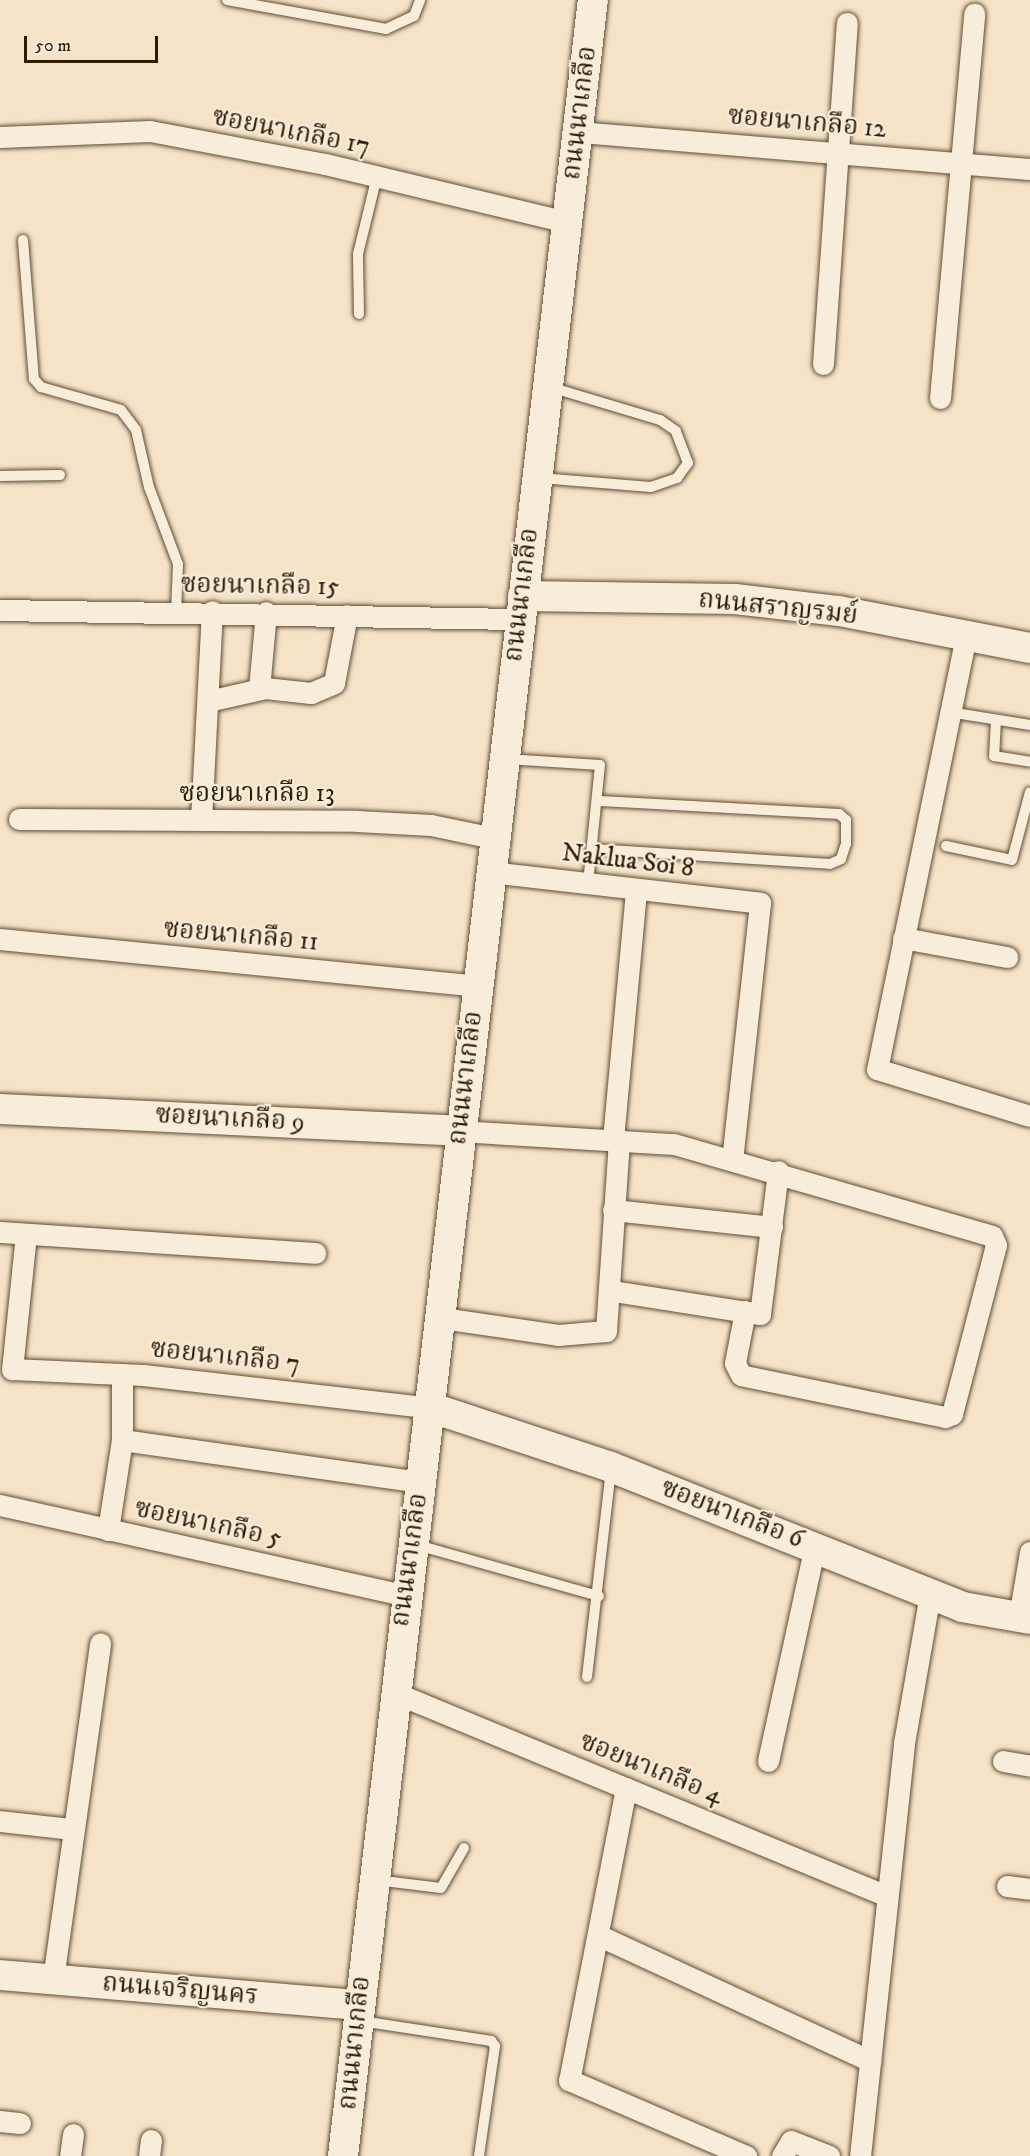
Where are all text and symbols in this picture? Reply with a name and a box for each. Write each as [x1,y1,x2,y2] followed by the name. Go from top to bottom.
[27,24,160,62] scale bar
[35,35,71,57] text: 50 m
[556,44,604,182] street label: ถนนนาเกลือ
[210,101,372,163] street label: ซอยนาเกลือ 17
[727,101,887,145] street label: ซอยนาเกลือ 12
[498,526,546,664] street label: ถนนนาเกลือ
[180,569,340,603] street label: ซอยนาเกลือ 15
[697,584,859,632] street label: ถนนสราญรมย์
[179,778,335,810] street label: ซอยนาเกลือ 13
[560,837,696,885] street label: Naklua Soi 8
[162,914,320,958] street label: ซอยนาเกลือ 11
[442,1009,490,1147] street label: ถนนนาเกลือ
[155,1100,305,1138] street label: ซอยนาเกลือ 9
[149,1334,301,1380] street label: ซอยนาเกลือ 7
[656,1473,808,1555] street label: ซอยนาเกลือ 6
[385,1491,435,1629] street label: ถนนนาเกลือ
[132,1493,284,1555] street label: ซอยนาเกลือ 5
[575,1726,727,1812] street label: ซอยนาเกลือ 4
[101,1968,259,2012] street label: ถนนเจริญนคร
[332,1974,378,2112] street label: ถนนนาเกลือ

